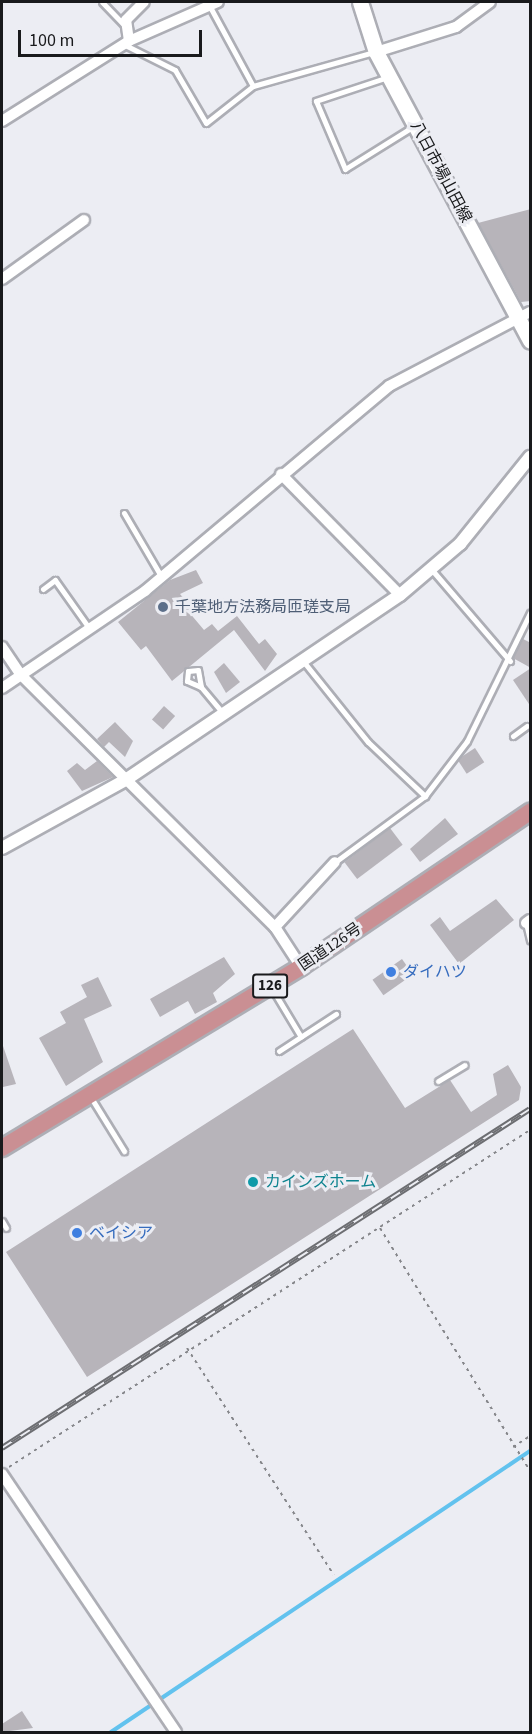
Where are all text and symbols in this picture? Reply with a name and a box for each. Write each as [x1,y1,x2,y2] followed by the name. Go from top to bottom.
[21,18,206,56] scale bar
[29,28,74,53] text: 100 m
[406,118,476,226] street label: 八日市場山田線
[175,597,351,617] place label: 千葉地方法務局匝瑳支局
[156,600,170,614] marker: 千葉地方法務局匝瑳支局
[295,919,365,975] street label: 国道126号
[403,962,467,982] place label: ダイハツ
[384,965,398,979] marker: ダイハツ
[252,974,288,998] road number: 126
[265,1172,377,1192] place label: カインズホーム
[246,1175,260,1189] marker: カインズホーム
[89,1223,153,1243] place label: ベイシア
[70,1226,84,1240] marker: ベイシア

